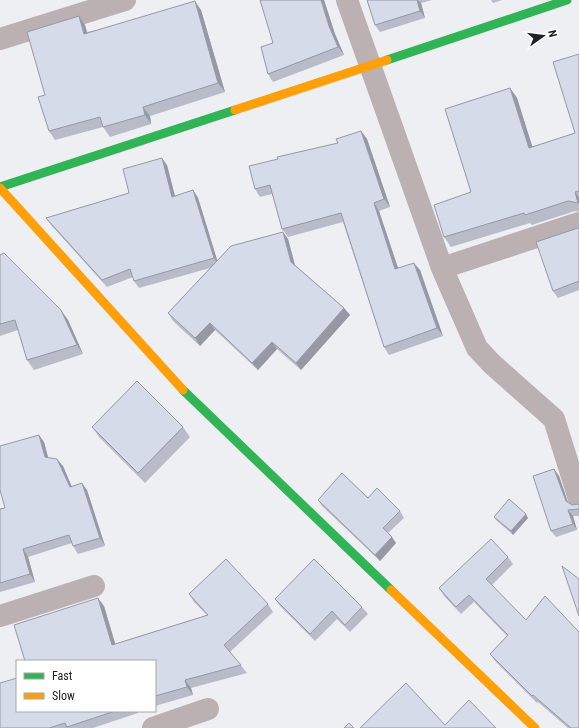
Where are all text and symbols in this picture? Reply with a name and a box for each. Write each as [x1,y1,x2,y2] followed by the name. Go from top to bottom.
[523,16,563,56] north arrow
[545,29,559,39] text: N
[16,660,156,712] legend
[52,669,73,683] text: Fast
[52,689,75,703] text: Slow

